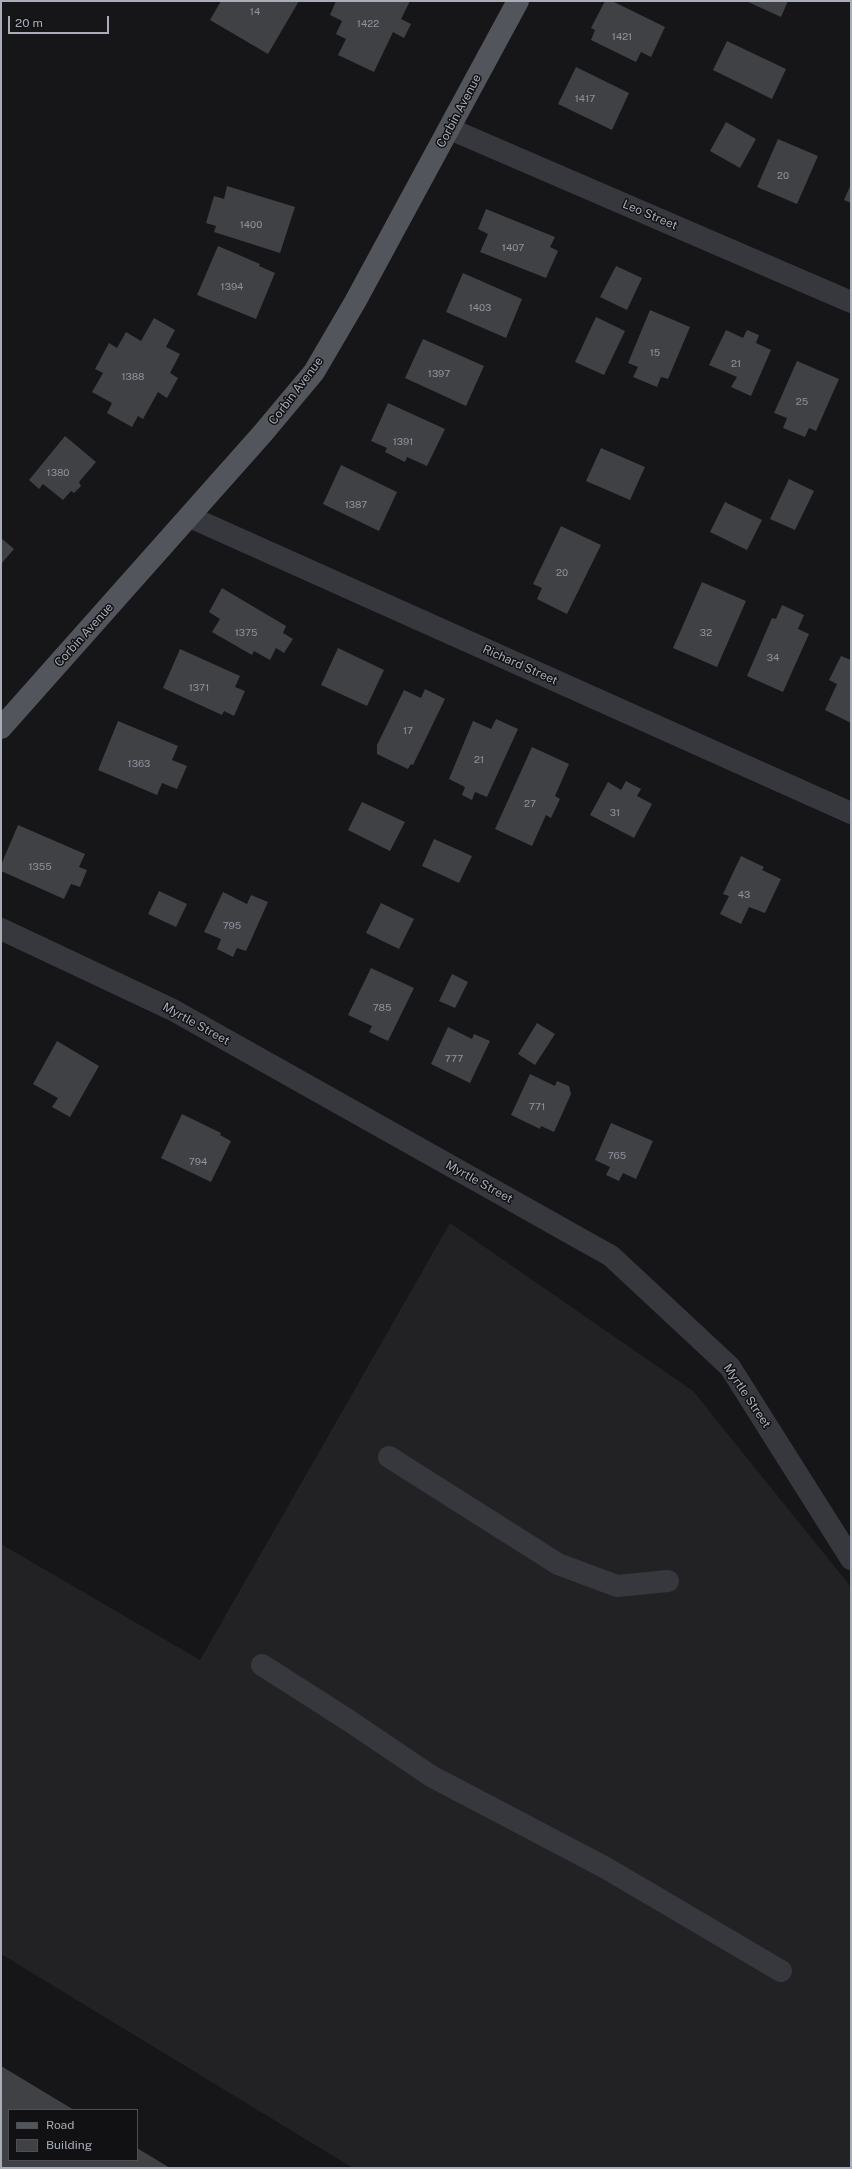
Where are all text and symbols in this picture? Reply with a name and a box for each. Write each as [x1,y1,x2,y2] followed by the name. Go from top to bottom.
[250,6,260,18] house number: 14
[10,8,111,34] scale bar
[15,16,43,30] text: 20 m
[357,18,379,30] house number: 1422
[612,31,632,43] house number: 1421
[434,72,484,150] street label: Corbin Avenue
[575,93,595,105] house number: 1417
[777,170,789,182] house number: 20
[620,197,680,233] street label: Leo Street
[240,219,262,231] house number: 1400
[502,242,524,254] house number: 1407
[221,281,243,293] house number: 1394
[469,302,491,314] house number: 1403
[650,347,660,359] house number: 15
[266,354,326,428] street label: Corbin Avenue
[731,358,741,370] house number: 21
[428,368,450,380] house number: 1397
[121,371,145,383] house number: 1388
[796,396,808,408] house number: 25
[393,436,413,448] house number: 1391
[47,467,69,479] house number: 1380
[345,499,367,511] house number: 1387
[556,567,568,579] house number: 20
[52,600,116,670] street label: Corbin Avenue
[235,627,257,639] house number: 1375
[700,627,712,639] house number: 32
[480,642,560,688] street label: Richard Street
[767,652,779,664] house number: 34
[189,682,209,694] house number: 1371
[403,725,413,737] house number: 17
[474,754,484,766] house number: 21
[128,758,150,770] house number: 1363
[524,798,536,810] house number: 27
[610,807,620,819] house number: 31
[28,861,52,873] house number: 1355
[738,889,750,901] house number: 43
[223,920,241,932] house number: 795
[160,1000,232,1048] street label: Myrtle Street
[373,1002,391,1014] house number: 785
[445,1053,463,1065] house number: 777
[529,1101,545,1113] house number: 771
[608,1150,626,1162] house number: 765
[189,1156,207,1168] house number: 794
[443,1158,515,1206] street label: Myrtle Street
[720,1361,774,1431] street label: Myrtle Street
[8,2109,138,2161] legend
[46,2118,74,2132] text: Road
[46,2138,92,2152] text: Building

